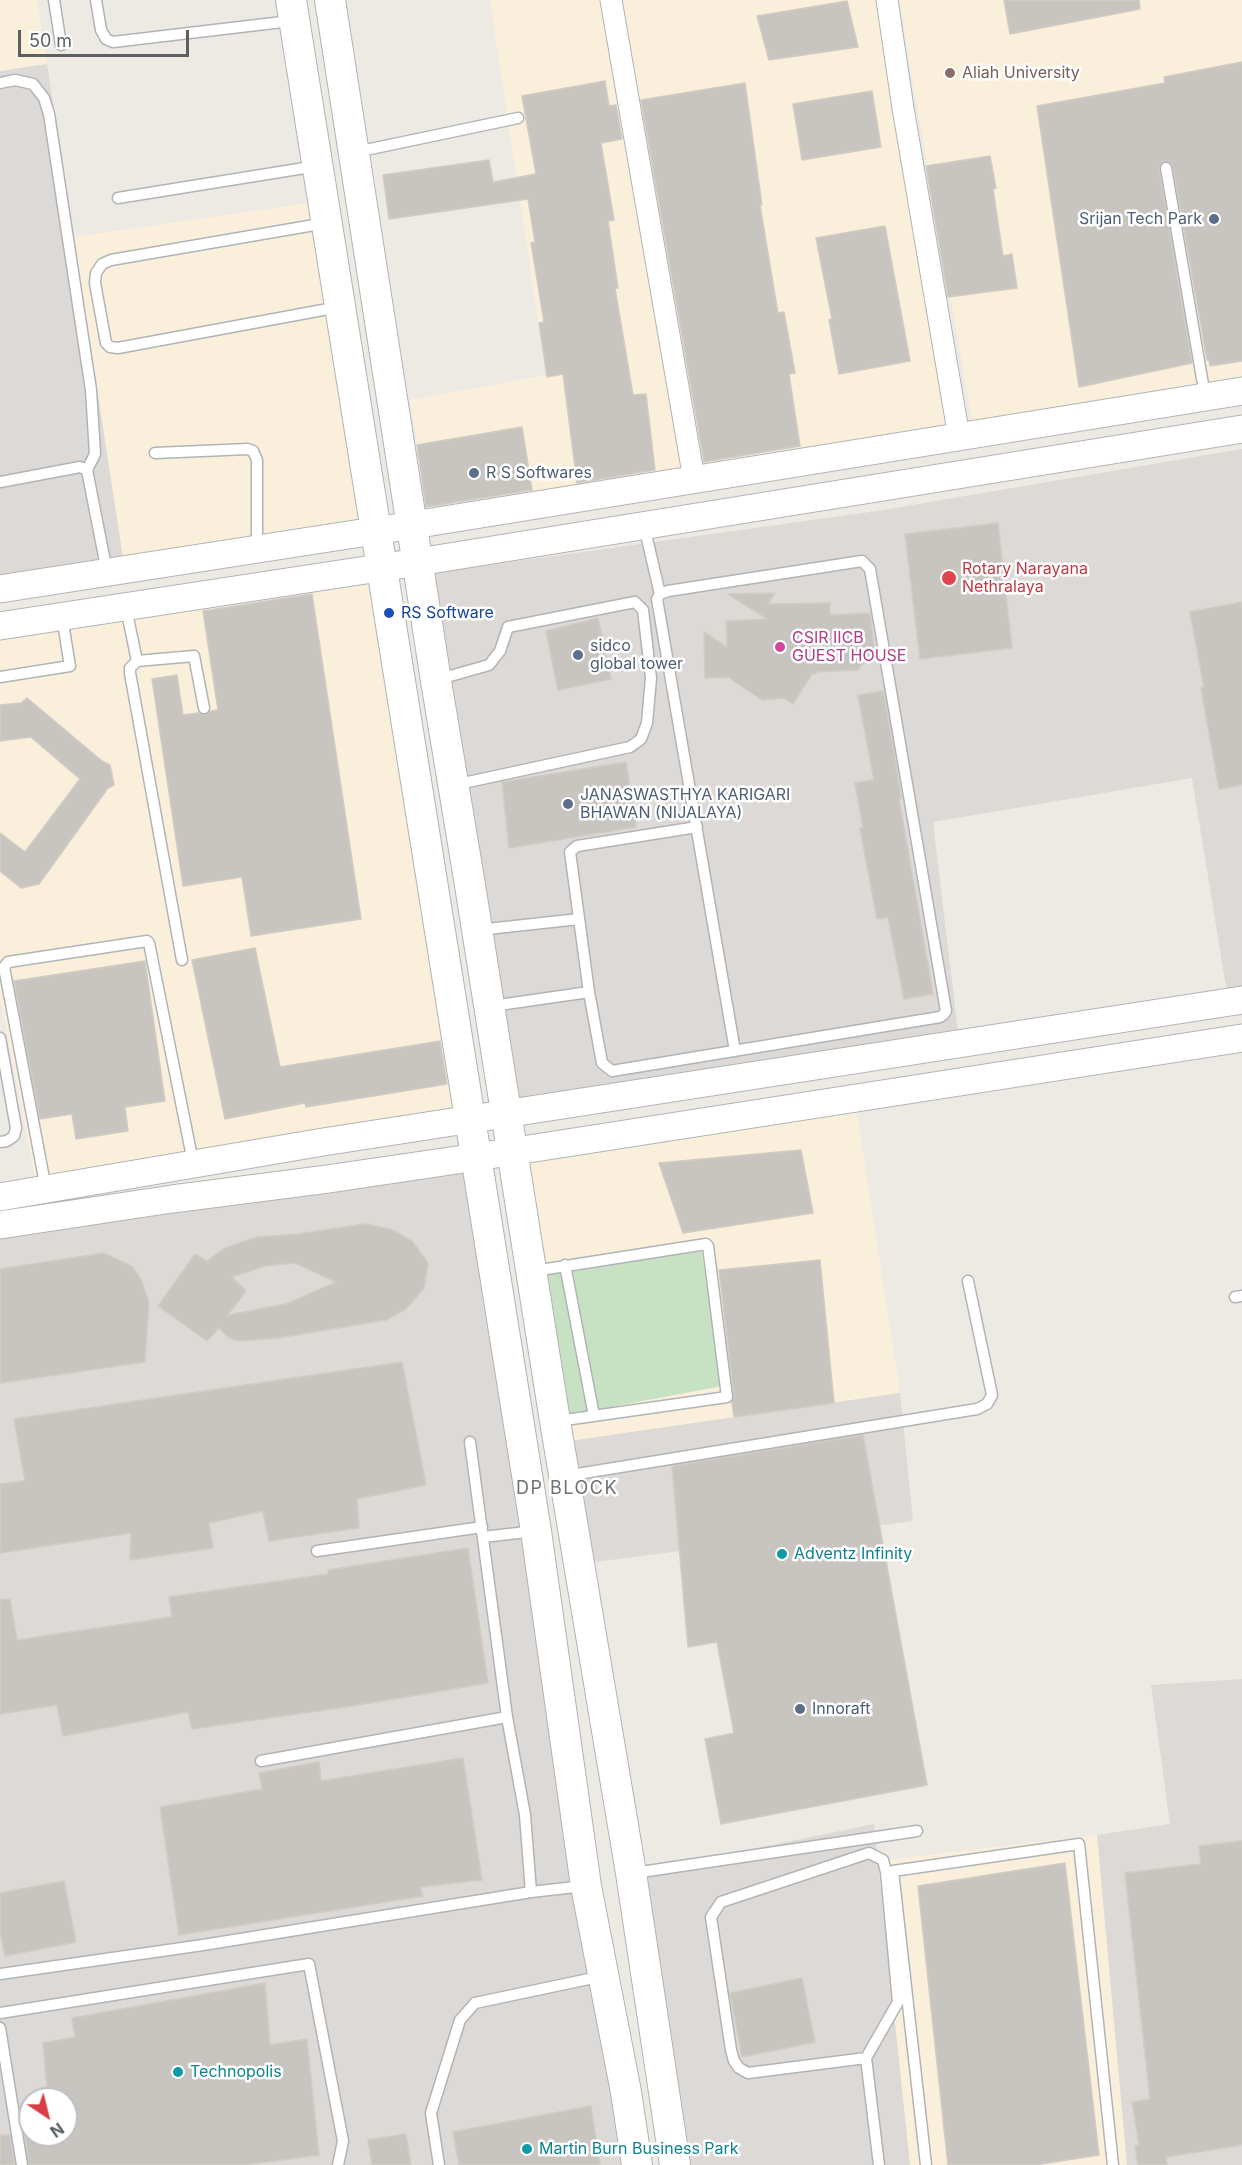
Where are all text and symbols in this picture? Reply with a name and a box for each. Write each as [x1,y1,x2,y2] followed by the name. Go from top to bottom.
[21,18,192,56] scale bar
[29,30,72,51] text: 50 m
[962,63,1080,83] place label: Aliah University
[943,66,957,80] marker: Aliah University
[1079,209,1202,229] place label: Srijan Tech Park
[1207,212,1221,226] marker: Srijan Tech Park
[486,463,592,483] place label: R S Softwares
[467,466,481,480] marker: R S Softwares
[962,559,1088,597] place label: Rotary Narayana Nethralaya
[940,569,958,587] marker: Rotary Narayana Nethralaya
[401,603,494,623] place label: RS Software
[382,606,396,620] marker: RS Software
[792,628,906,666] place label: CSIR IICB GUEST HOUSE
[590,636,683,674] place label: sidco global tower
[773,640,787,654] marker: CSIR IICB GUEST HOUSE
[571,648,585,662] marker: sidco global tower
[580,785,790,823] place label: JANASWASTHYA KARIGARI BHAWAN (NIJALAYA)
[561,797,575,811] marker: JANASWASTHYA KARIGARI BHAWAN (NIJALAYA)
[516,1478,618,1500] district label: DP BLOCK
[794,1544,912,1564] place label: Adventz Infinity
[775,1547,789,1561] marker: Adventz Infinity
[812,1699,870,1719] place label: Innoraft
[793,1702,807,1716] marker: Innoraft
[190,2062,282,2082] place label: Technopolis
[171,2065,185,2079] marker: Technopolis
[18,2087,78,2147] north arrow
[46,2118,68,2142] text: N
[539,2139,739,2159] place label: Martin Burn Business Park
[520,2142,534,2156] marker: Martin Burn Business Park

